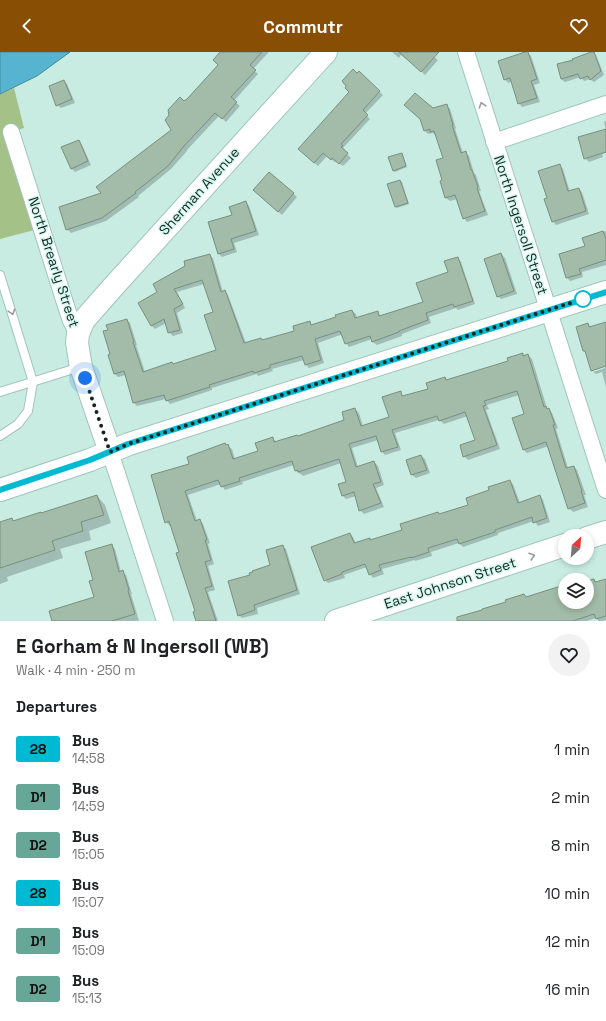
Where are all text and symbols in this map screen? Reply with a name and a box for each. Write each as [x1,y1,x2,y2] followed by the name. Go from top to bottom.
[16,15,38,37] icon: back
[263,15,343,38] text: Commutr
[568,15,590,37] icon: heart
[479,102,487,109] one-way arrow
[155,143,243,239] street label: Sherman Avenue
[490,153,552,297] street label: North Ingersoll Street
[24,194,84,330] street label: North Brearly Street
[574,290,592,308] unlabelled marker
[7,309,15,316] one-way arrow
[75,368,95,388] your location
[558,529,594,565] north arrow
[558,529,594,609] map controls
[529,552,536,561] one-way arrow
[382,553,518,613] street label: East Johnson Street
[558,573,594,609] button: layers
[16,634,269,659] text: E Gorham & N Ingersoll (WB)
[548,634,590,676] button: heart
[16,662,135,679] text: Walk · 4 min · 250 m
[16,697,97,716] text: Departures
[72,731,99,750] text: Bus
[30,740,46,758] text: 28
[554,740,590,759] text: 1 min
[72,750,105,767] text: 14:58
[72,779,99,798] text: Bus
[30,788,46,806] text: D1
[551,788,590,807] text: 2 min
[72,798,105,815] text: 14:59
[72,827,99,846] text: Bus
[29,836,47,854] text: D2
[551,836,590,855] text: 8 min
[72,846,105,863] text: 15:05
[72,875,99,894] text: Bus
[30,884,46,902] text: 28
[544,884,590,903] text: 10 min
[72,894,104,911] text: 15:07
[72,923,99,942] text: Bus
[30,932,46,950] text: D1
[545,932,590,951] text: 12 min
[72,942,105,959] text: 15:09
[72,971,99,990] text: Bus
[29,980,47,998] text: D2
[545,980,590,999] text: 16 min
[72,990,102,1007] text: 15:13

